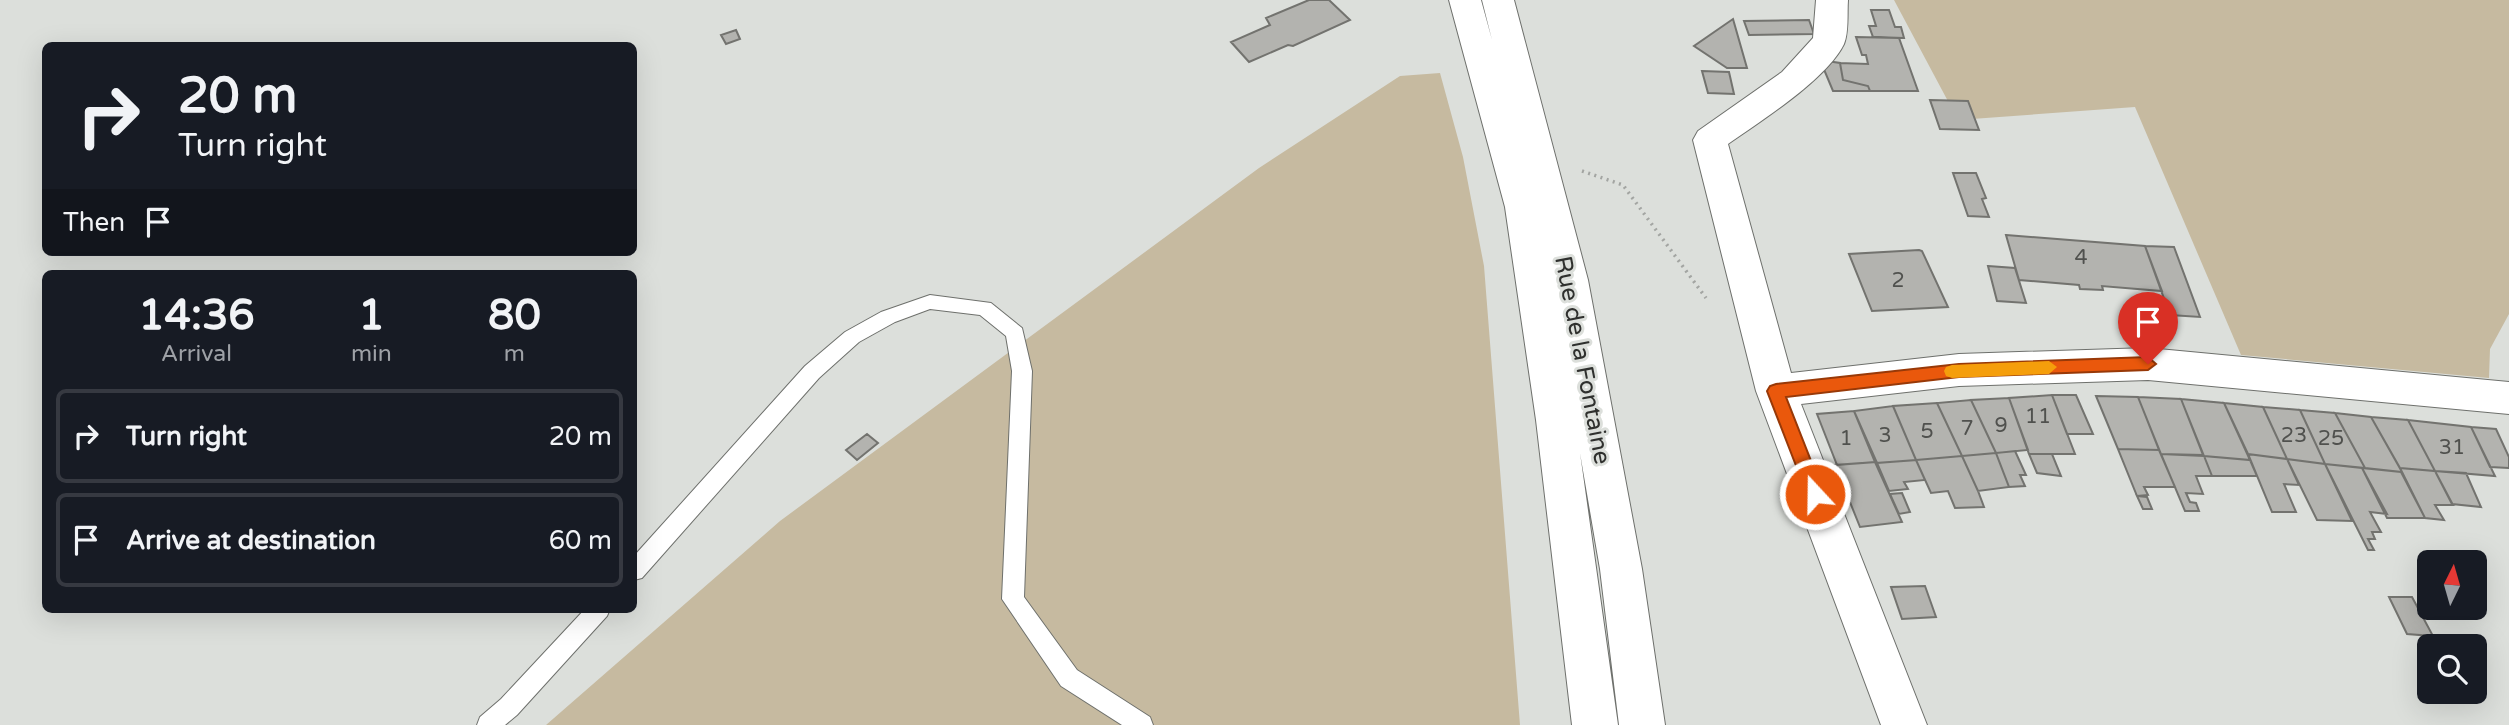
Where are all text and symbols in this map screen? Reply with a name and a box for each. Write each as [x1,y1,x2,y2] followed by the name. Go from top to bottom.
[178,67,297,126] text: 20 m
[63,70,154,161] icon: right
[178,127,327,165] text: Turn right
[139,203,177,241] icon: arrive
[63,207,125,238] text: Then
[2074,245,2088,270] house number: 4
[1548,253,1617,467] street label: Rue de la Fontaine
[1891,268,1905,293] house number: 2
[138,290,255,341] text: 14:36
[358,290,385,341] text: 1
[488,290,541,341] text: 80
[2118,292,2178,364] pin
[2129,303,2167,341] icon: arrive
[161,340,232,368] text: Arrival
[351,340,392,368] text: min
[504,340,525,368] text: m
[2025,404,2051,429] house number: 11
[1994,413,2008,438] house number: 9
[1960,416,1974,441] house number: 7
[67,417,105,455] icon: right
[1920,419,1934,444] house number: 5
[126,421,247,452] text: Turn right
[549,421,612,452] text: 20 m
[1878,423,1892,448] house number: 3
[2281,423,2307,448] house number: 23
[1839,426,1853,451] house number: 1
[2318,426,2344,451] house number: 25
[2439,435,2465,460] house number: 31
[1778,457,1852,531] position arrow
[67,521,105,559] icon: arrive
[126,525,376,556] text: Arrive at destination
[549,525,612,556] text: 60 m
[2417,550,2487,620] north arrow
[2417,550,2487,704] map controls
[2417,634,2487,704] button: search

